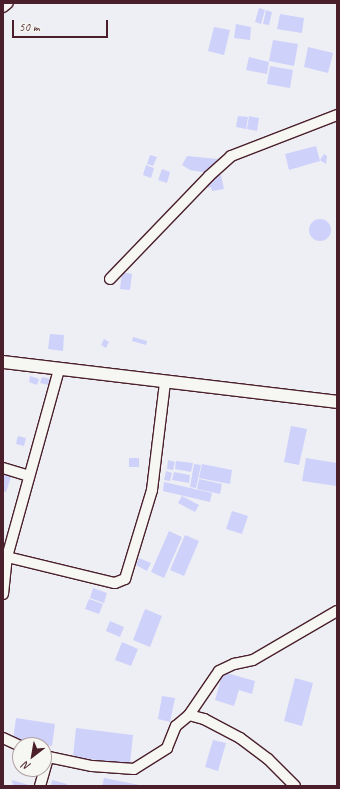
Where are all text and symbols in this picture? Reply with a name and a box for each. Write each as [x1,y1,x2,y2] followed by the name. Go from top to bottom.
[14,12,110,38] scale bar
[19,19,39,35] text: 50 m
[12,737,52,777] north arrow
[20,759,33,774] text: N

